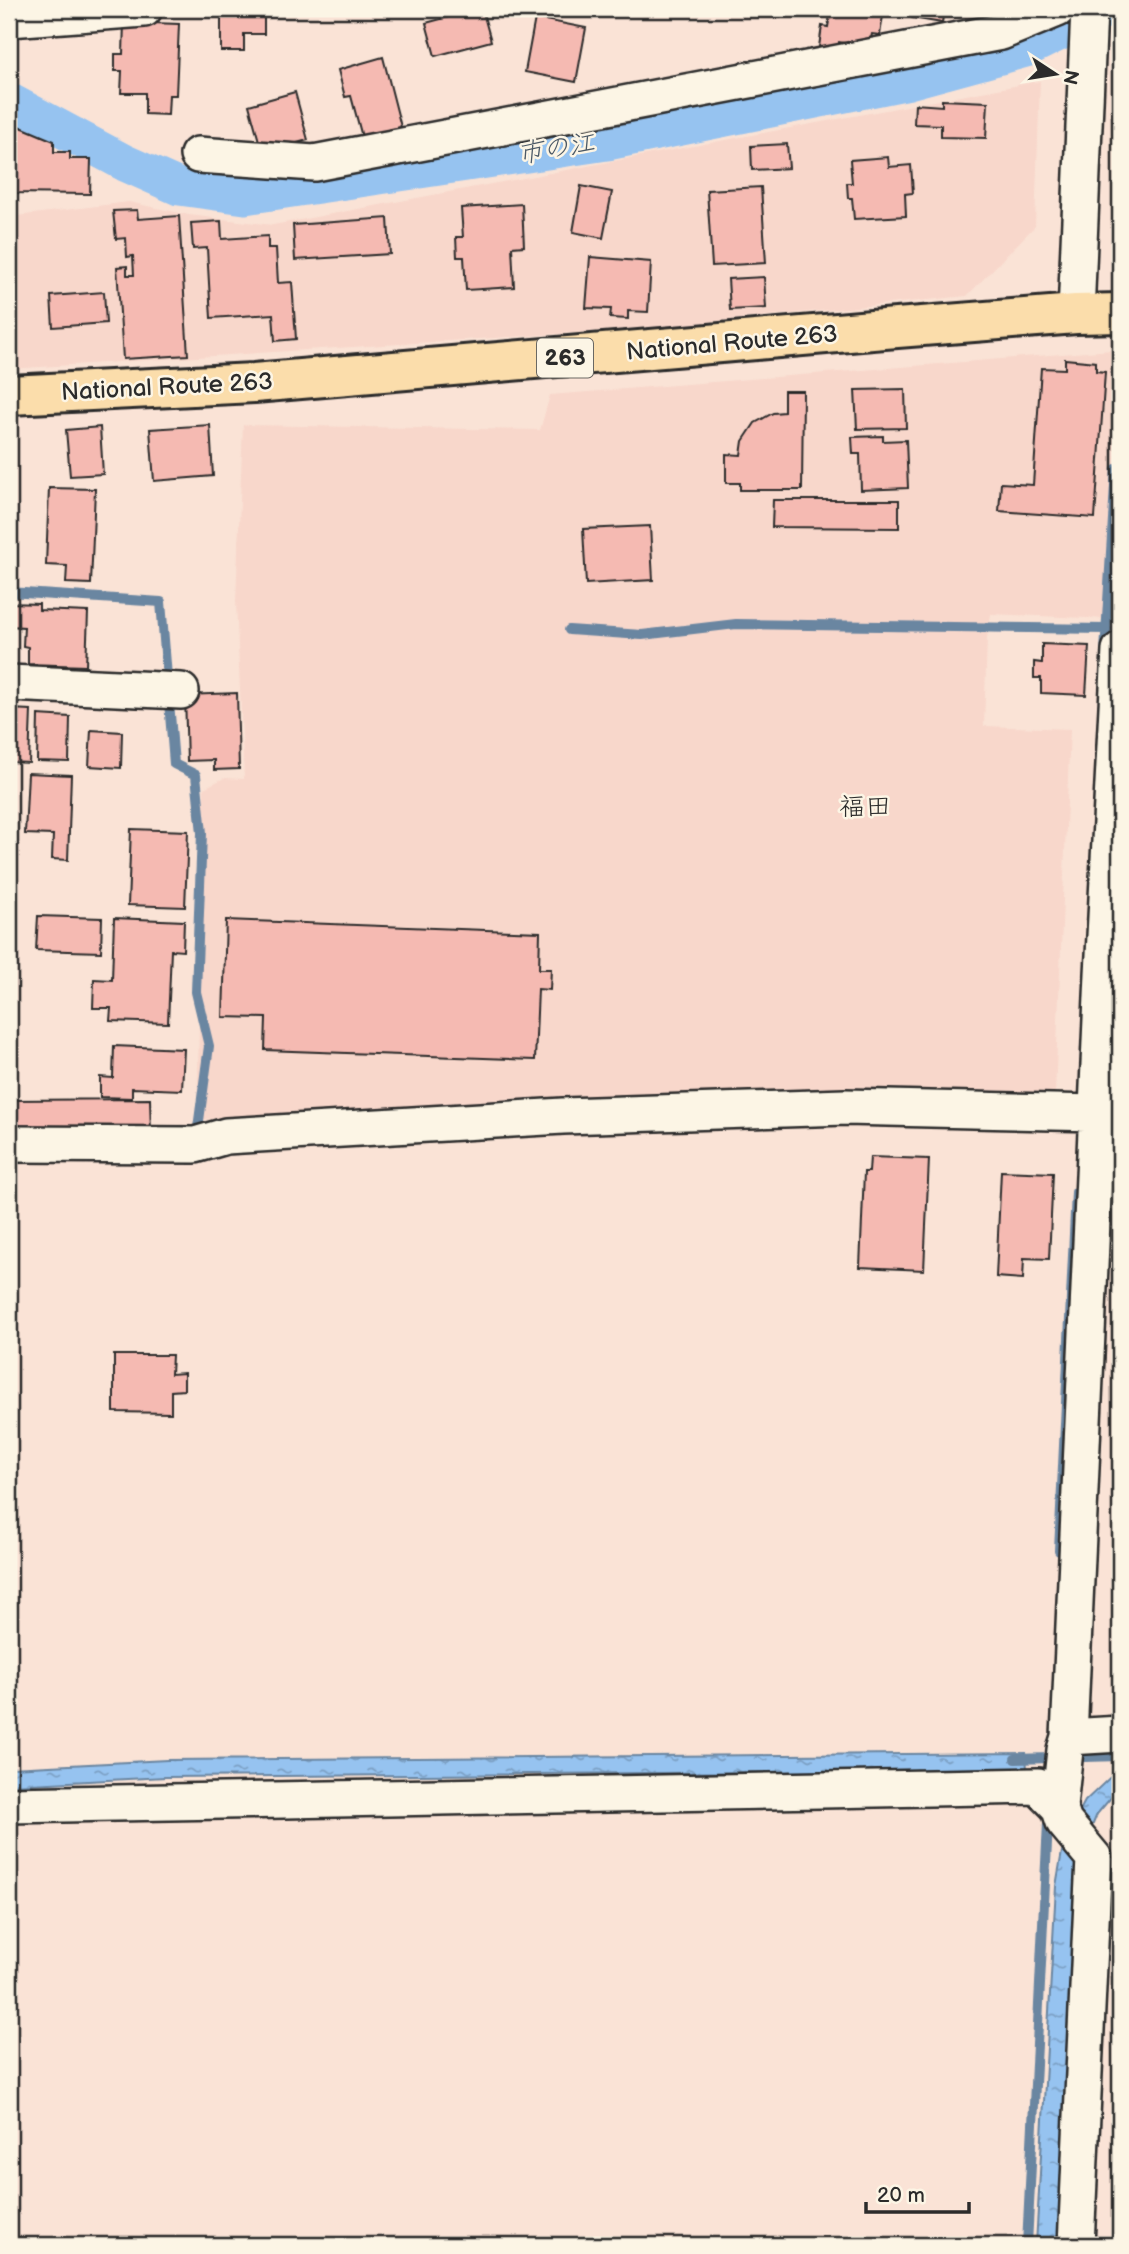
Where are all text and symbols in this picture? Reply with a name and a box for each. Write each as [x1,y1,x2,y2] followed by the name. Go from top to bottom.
[1020,38,1090,108] north arrow
[1057,68,1083,87] text: N
[515,127,598,170] water label: 市の江
[625,319,839,367] street label: National Route 263
[537,338,593,378] road number: 263
[60,367,274,407] street label: National Route 263
[839,792,891,823] district label: 福田
[866,2170,970,2214] scale bar
[877,2183,925,2208] text: 20 m

